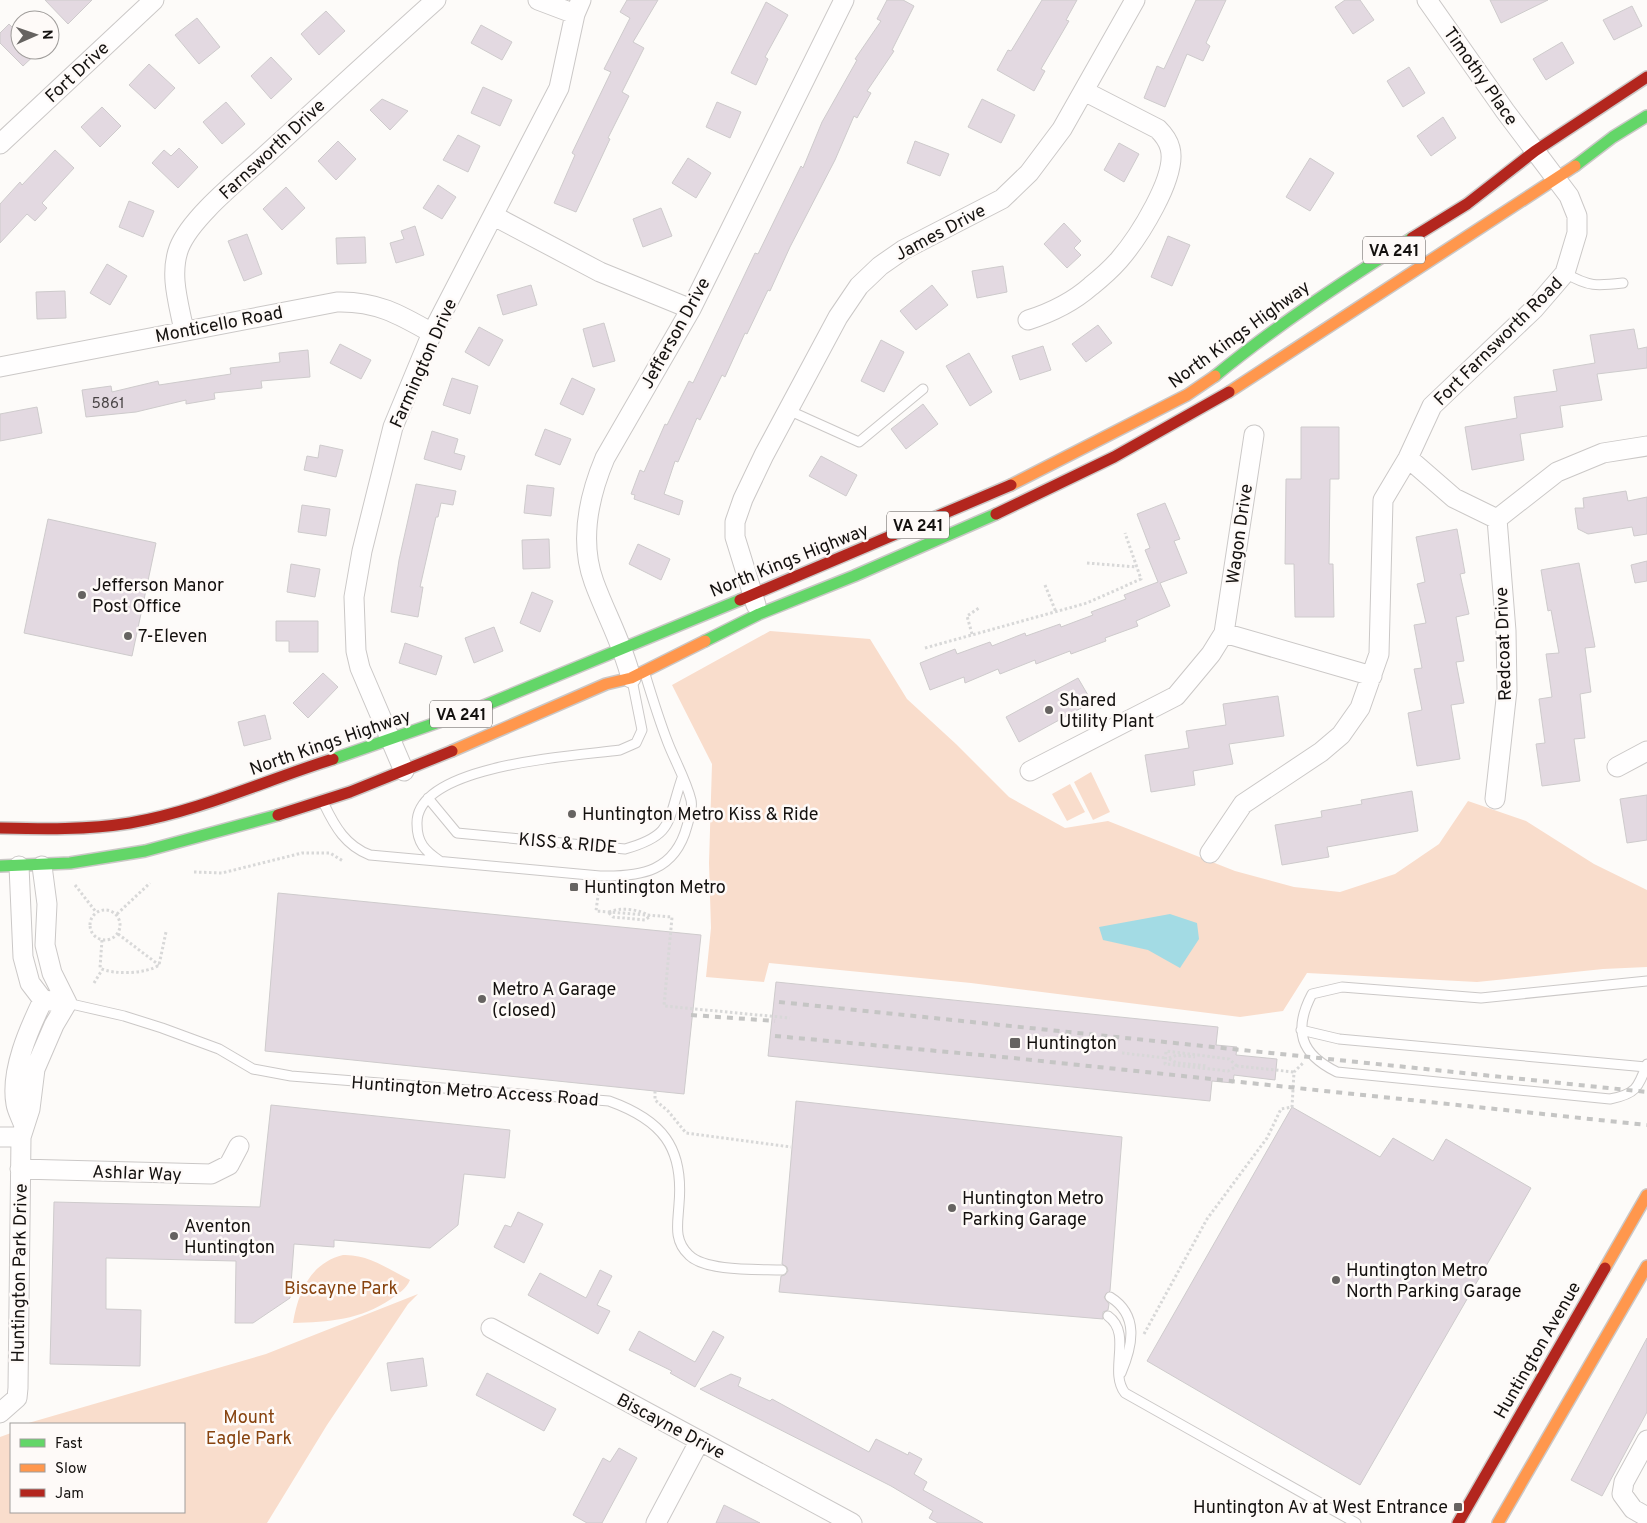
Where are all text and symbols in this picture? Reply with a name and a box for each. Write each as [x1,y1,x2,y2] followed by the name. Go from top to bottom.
[10,10,60,60] north arrow
[1437,23,1522,131] street label: Timothy Place
[38,29,55,40] text: N
[41,38,115,109] street label: Fort Drive
[215,95,331,205] street label: Farnsworth Drive
[891,200,990,267] street label: James Drive
[1363,236,1425,264] road number: VA 241
[1430,273,1568,411] street label: Fort Farnsworth Road
[636,274,716,393] street label: Jefferson Drive
[1165,276,1315,394] street label: North Kings Highway
[386,295,463,432] street label: Farmington Drive
[154,302,285,349] street label: Monticello Road
[91,395,125,414] house number: 5861
[1222,482,1259,586] street label: Wagon Drive
[887,512,949,538] road number: VA 241
[707,519,872,604] street label: North Kings Highway
[92,575,224,619] place label: Jefferson Manor Post Office
[1491,587,1518,701] street label: Redcoat Drive
[76,589,88,601] marker: Jefferson Manor Post Office
[138,626,207,649] place label: 7-Eleven
[122,630,134,642] marker: 7-Eleven
[1059,690,1154,734] place label: Shared Utility Plant
[430,701,492,728] road number: VA 241
[1043,704,1055,716] marker: Shared Utility Plant
[247,705,414,782] street label: North Kings Highway
[582,804,818,827] place label: Huntington Metro Kiss & Ride
[566,808,578,820] marker: Huntington Metro Kiss & Ride
[517,829,618,860] street label: KISS & RIDE
[584,877,726,900] place label: Huntington Metro
[568,881,580,893] marker: Huntington Metro
[492,979,616,1023] place label: Metro A Garage (closed)
[476,993,488,1005] marker: Metro A Garage (closed)
[1026,1033,1117,1056] place label: Huntington
[1008,1036,1022,1050] marker: Huntington
[350,1072,599,1113] street label: Huntington Metro Access Road
[92,1161,182,1188] street label: Ashlar Way
[7,1183,34,1363] street label: Huntington Park Drive
[962,1188,1104,1232] place label: Huntington Metro Parking Garage
[946,1202,958,1214] marker: Huntington Metro Parking Garage
[184,1216,275,1260] place label: Aventon Huntington
[168,1230,180,1242] marker: Aventon Huntington
[1346,1260,1522,1304] place label: Huntington Metro North Parking Garage
[1330,1274,1342,1286] marker: Huntington Metro North Parking Garage
[284,1278,398,1301] park label: Biscayne Park
[1490,1278,1587,1423] street label: Huntington Avenue
[612,1389,728,1466] street label: Biscayne Drive
[206,1407,292,1451] park label: Mount Eagle Park
[10,1423,185,1513] legend
[55,1435,83,1454] text: Fast
[55,1460,87,1479] text: Slow
[55,1485,84,1504] text: Jam
[1193,1497,1448,1520] place label: Huntington Av at West Entrance
[1452,1501,1464,1513] marker: Huntington Av at West Entrance

